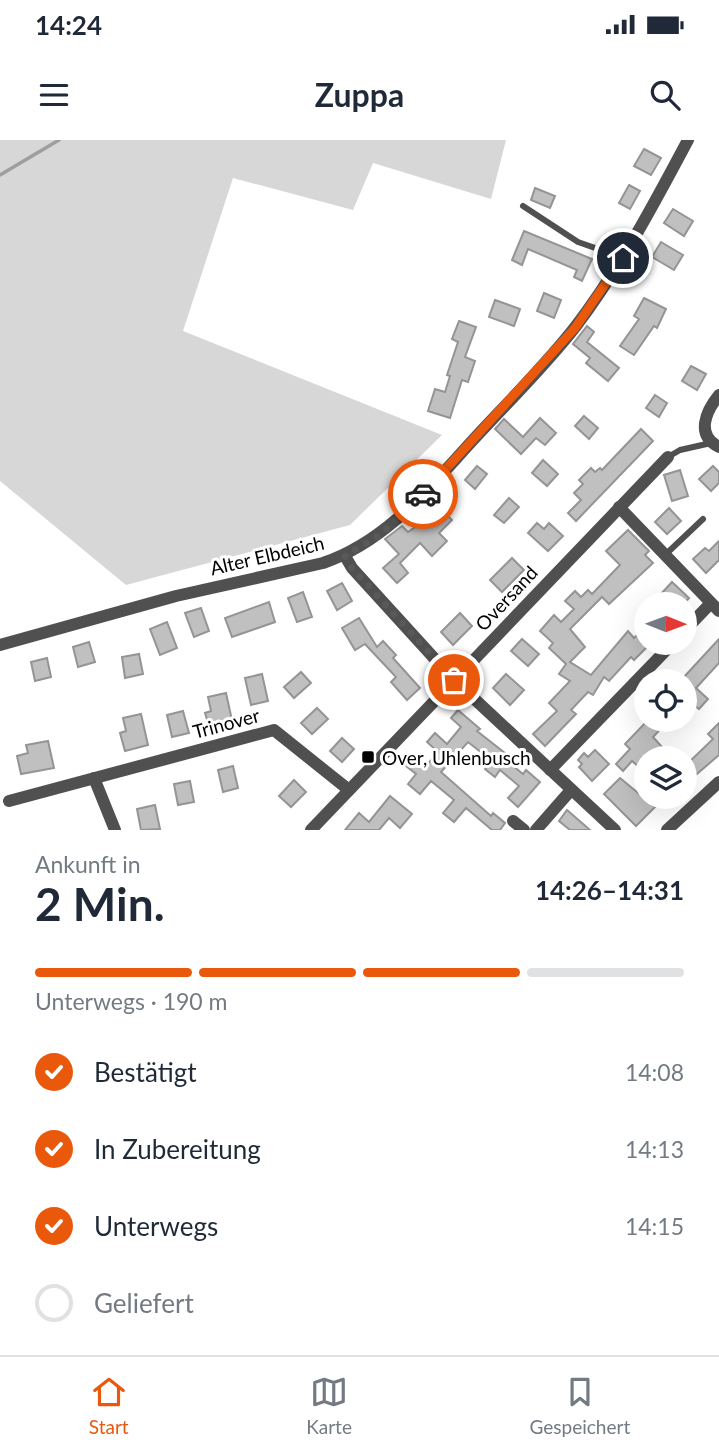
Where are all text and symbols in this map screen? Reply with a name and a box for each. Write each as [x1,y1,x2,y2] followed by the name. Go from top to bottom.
[35,9,102,41] text: 14:24
[315,75,404,114] text: Zuppa
[35,76,73,114] icon: menu
[646,76,684,114] icon: search
[593,228,653,288] pin
[604,239,642,277] icon: home
[388,459,458,529] courier
[404,475,442,513] icon: car
[208,531,326,579] street label: Alter Elbdeich
[470,561,542,635] street label: Oversand
[634,592,696,654] north arrow
[634,592,697,809] map controls
[424,650,484,710] pin
[435,661,473,699] icon: bag
[634,669,697,732] button: locate
[190,703,262,743] street label: Trinover
[382,746,531,769] place label: Over, Uhlenbusch
[634,746,697,809] button: layers
[360,749,376,765] marker: Over, Uhlenbusch
[35,850,141,878] text: Ankunft in
[535,874,684,906] text: 14:26–14:31
[35,876,165,931] text: 2 Min.
[35,987,228,1015] text: Unterwegs · 190 m
[35,1053,73,1091] icon: check
[94,1056,197,1088] text: Bestätigt
[625,1058,684,1086] text: 14:08
[35,1130,73,1168] icon: check
[94,1133,261,1165] text: In Zubereitung
[625,1135,684,1163] text: 14:13
[35,1207,73,1245] icon: check
[94,1210,218,1242] text: Unterwegs
[625,1212,684,1240] text: 14:15
[94,1287,194,1319] text: Geliefert
[89,1373,129,1438] tab: Start
[306,1373,352,1438] tab: Karte
[530,1373,630,1438] tab: Gespeichert

